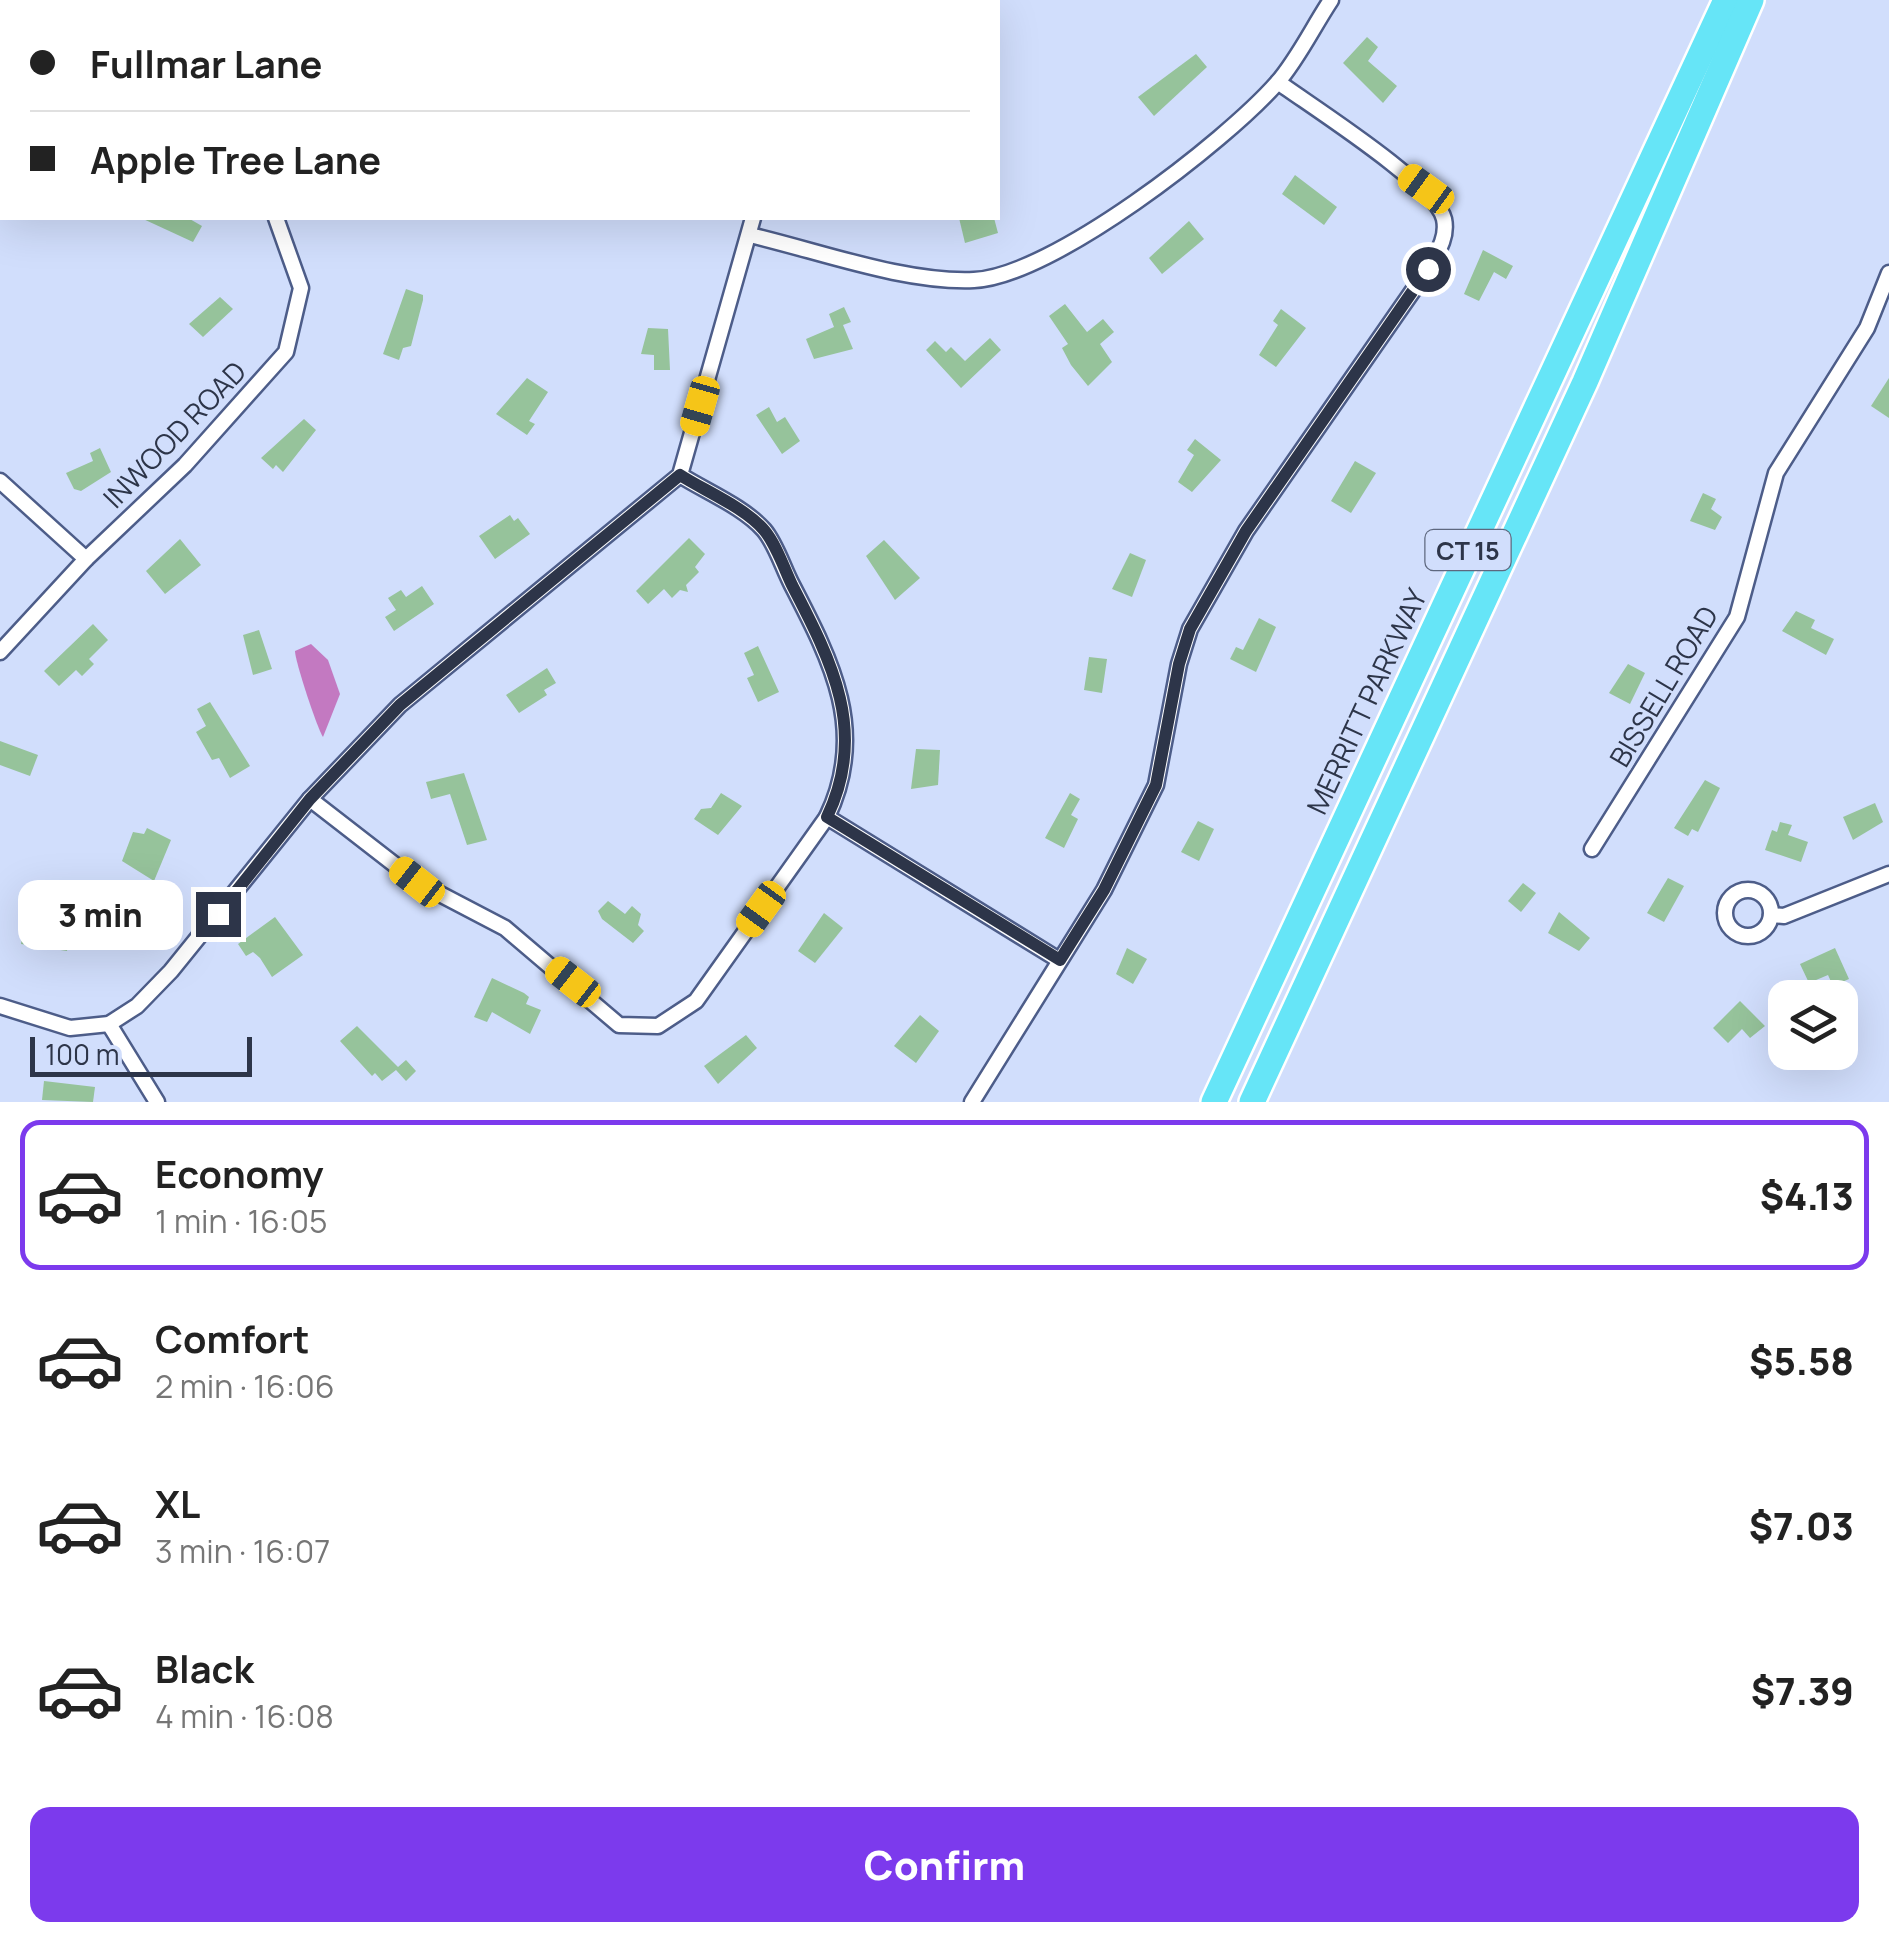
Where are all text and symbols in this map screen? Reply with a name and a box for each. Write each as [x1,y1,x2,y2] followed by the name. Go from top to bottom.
[90,37,322,89] text: Fullmar Lane
[90,133,381,185] text: Apple Tree Lane
[1393,159,1459,219] car
[1406,247,1451,292] route start
[94,352,254,516] street label: INWOOD ROAD
[677,373,723,439] car
[1426,530,1510,570] road number: CT 15
[1297,582,1435,820] street label: MERRITT PARKWAY
[1600,599,1726,773] street label: BISSELL ROAD
[384,852,450,912] car
[731,876,791,942] car
[18,879,183,949] callout: 3 min
[196,892,241,937] route end
[58,893,143,937] text: 3 min
[540,952,606,1012] car
[1768,980,1858,1070] map controls
[1768,980,1858,1070] button: layers
[30,1032,252,1076] scale bar
[45,1035,119,1073] text: 100 m
[155,1147,324,1199] text: Economy
[35,1150,125,1240] icon: car
[1760,1169,1854,1221] text: $4.13
[155,1199,327,1243] text: 1 min · 16:05
[155,1312,309,1364] text: Comfort
[35,1315,125,1405] icon: car
[1749,1334,1854,1386] text: $5.58
[155,1364,335,1408] text: 2 min · 16:06
[155,1477,200,1529] text: XL
[35,1480,125,1570] icon: car
[1749,1499,1854,1551] text: $7.03
[155,1529,330,1573] text: 3 min · 16:07
[155,1642,254,1694] text: Black
[35,1645,125,1735] icon: car
[1751,1664,1854,1716] text: $7.39
[155,1694,334,1738] text: 4 min · 16:08
[30,1807,1859,1922] button: Confirm

